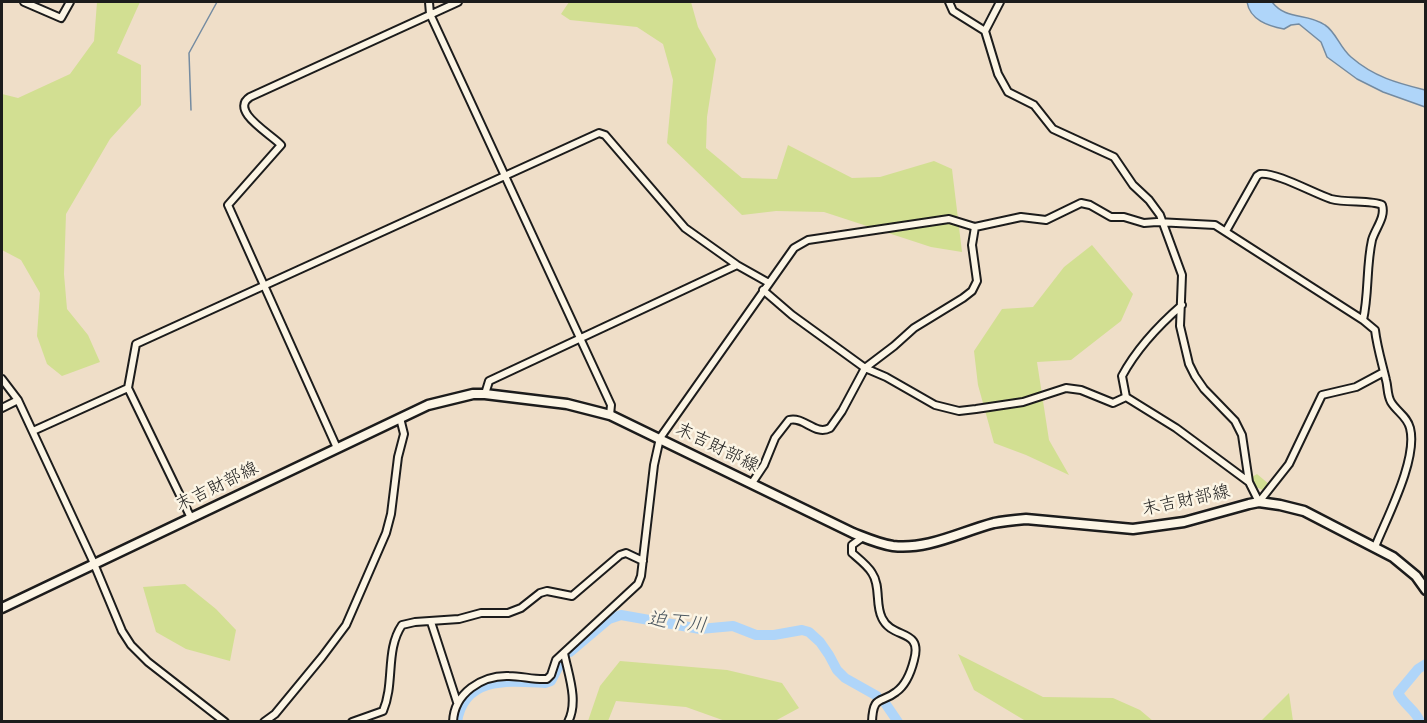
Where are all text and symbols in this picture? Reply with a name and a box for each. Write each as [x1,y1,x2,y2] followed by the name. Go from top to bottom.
[672,419,762,477] street label: 末吉財部線
[172,458,262,516] street label: 末吉財部線
[1140,481,1232,521] street label: 末吉財部線
[646,607,708,639] water label: 迫下川

